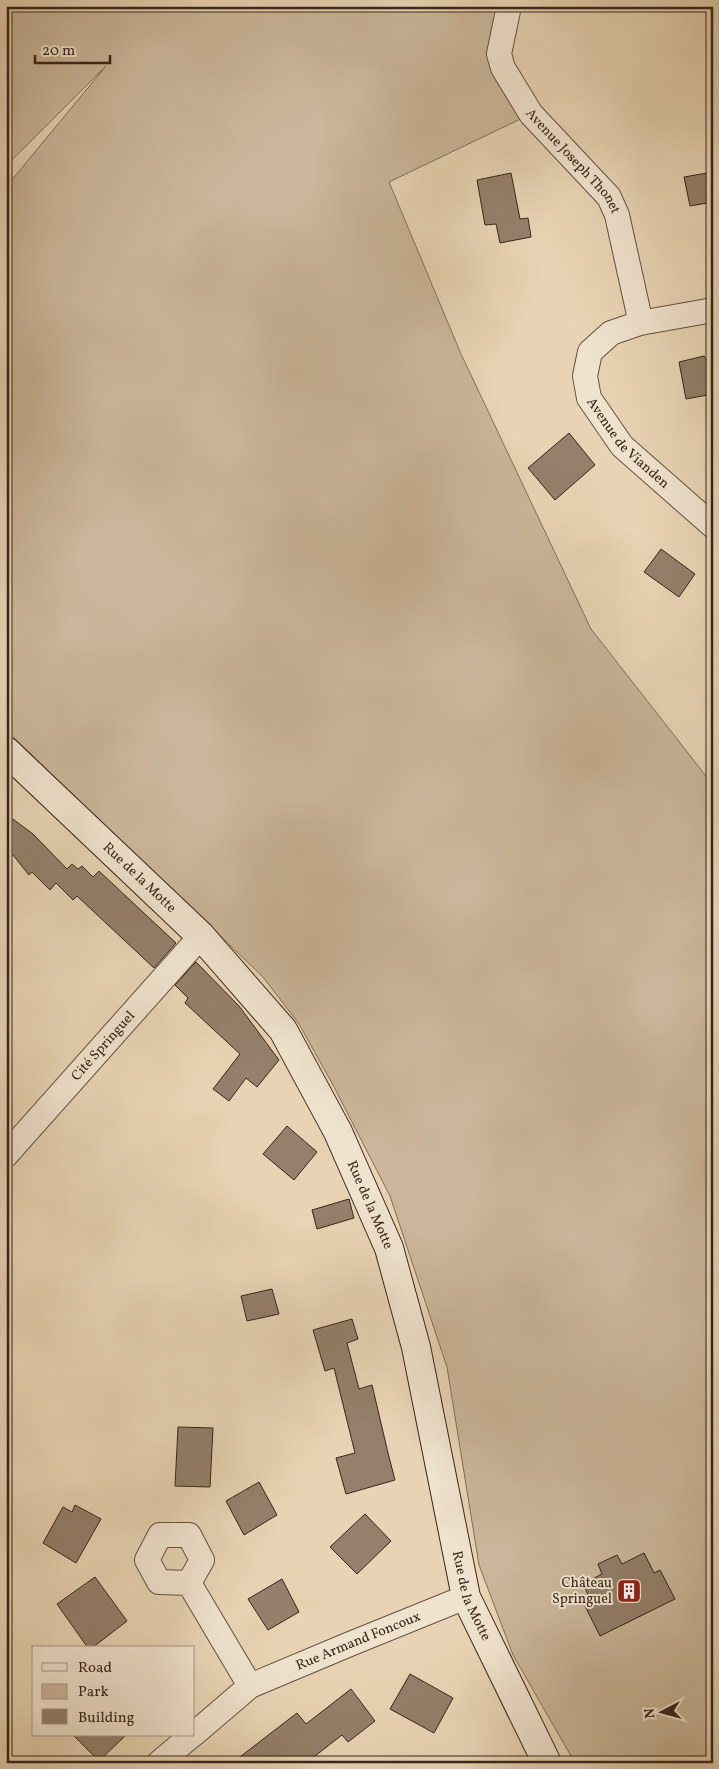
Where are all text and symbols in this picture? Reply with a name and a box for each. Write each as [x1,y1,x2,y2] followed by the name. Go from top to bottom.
[35,32,110,64] scale bar
[42,41,75,62] text: 20 m
[521,104,625,217] street label: Avenue Joseph Thonet
[582,394,673,493] street label: Avenue de Vianden
[99,838,181,917] street label: Rue de la Motte
[67,1007,139,1085] street label: Cité Springuel
[342,1158,398,1252] street label: Rue de la Motte
[447,1549,496,1644] street label: Rue de la Motte
[552,1574,612,1609] place label: Château Springuel
[616,1578,642,1604] building icon: Château Springuel
[293,1607,423,1675] street label: Rue Armand Foncoux
[32,1646,195,1736] legend
[78,1658,112,1679] text: Road
[78,1682,109,1703] text: Park
[636,1686,686,1736] north arrow
[641,1707,661,1719] text: N
[78,1708,135,1729] text: Building

